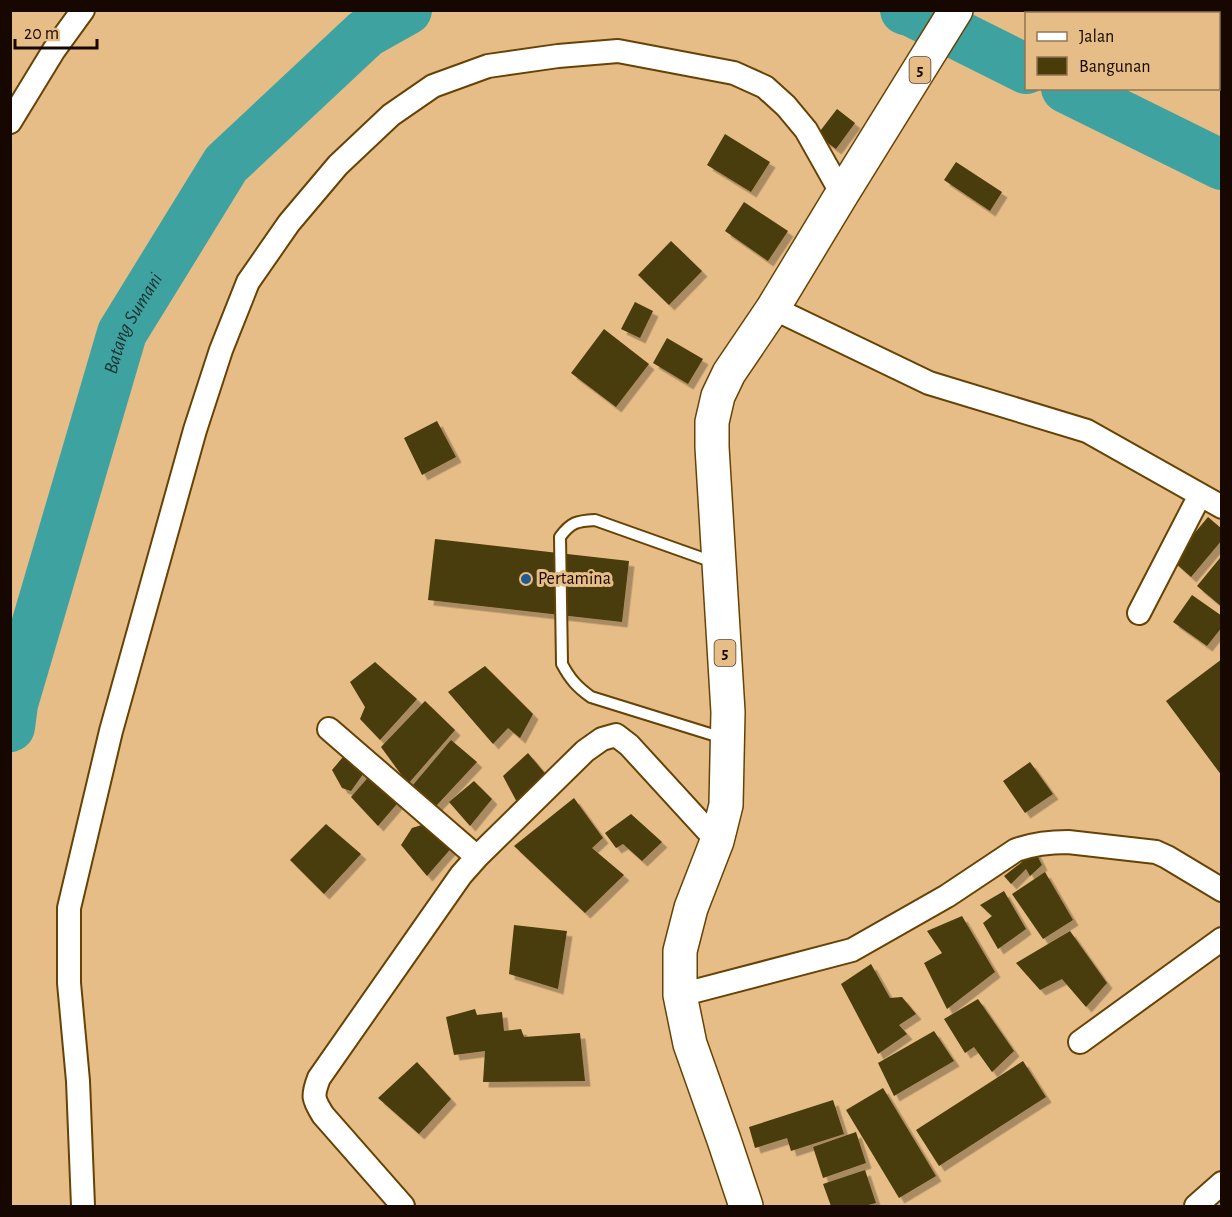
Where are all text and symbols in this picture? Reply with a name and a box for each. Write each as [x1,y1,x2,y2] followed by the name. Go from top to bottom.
[15,12,98,50] scale bar
[1025,12,1220,90] legend
[24,25,59,43] text: 20 m
[1079,28,1114,46] text: Jalan
[910,57,930,83] road number: 5
[1079,58,1151,76] text: Bangunan
[101,270,166,376] water label: Batang Sumani
[538,570,611,588] place label: Pertamina
[519,572,533,586] marker: Pertamina
[714,640,736,666] road number: 5

